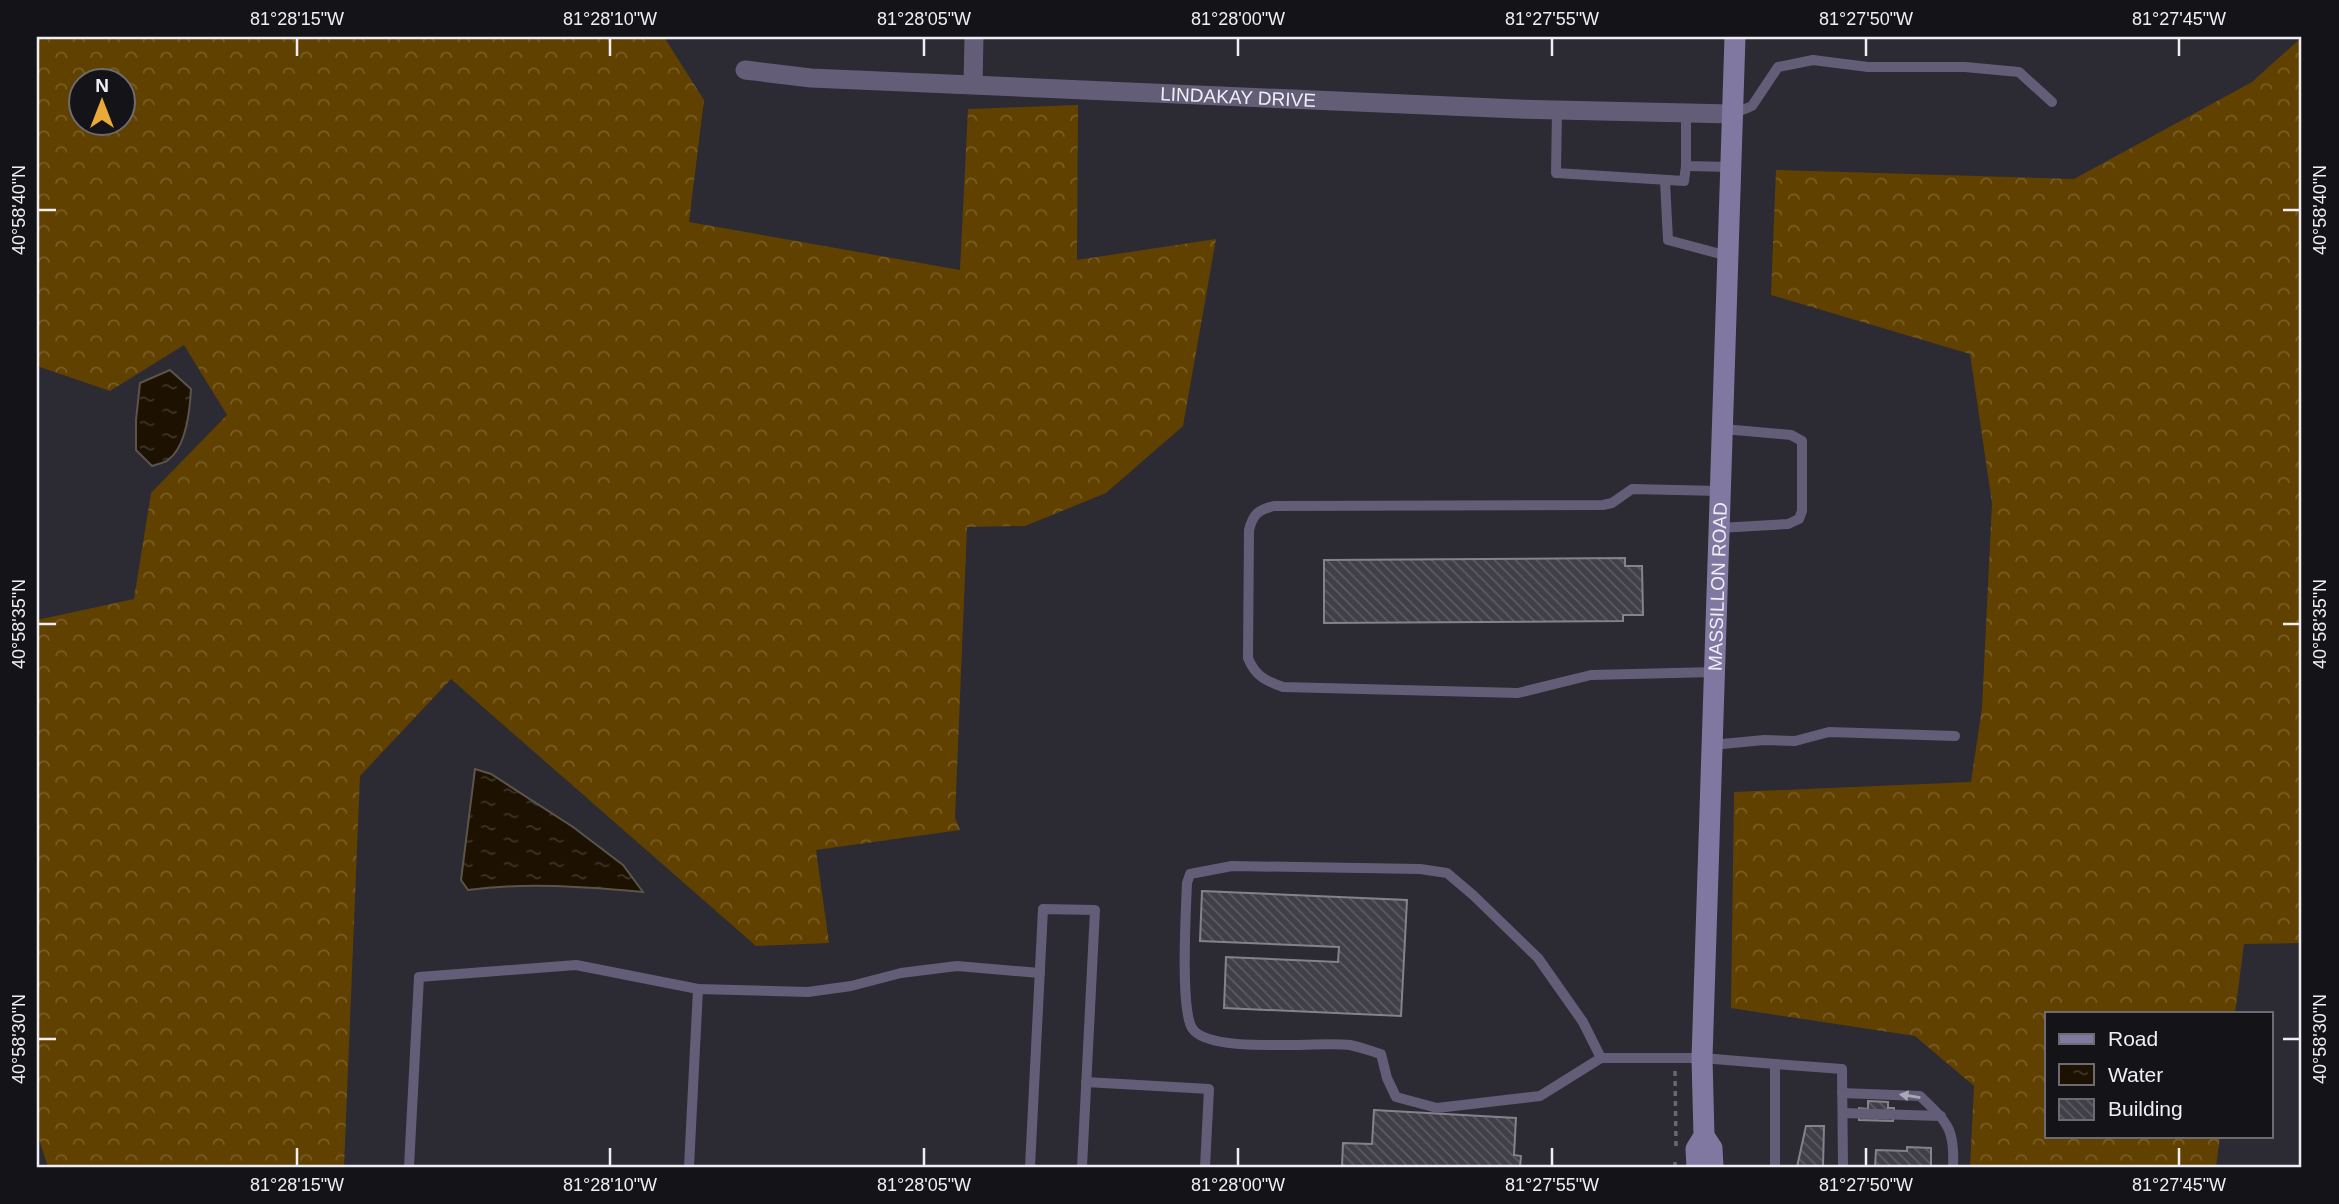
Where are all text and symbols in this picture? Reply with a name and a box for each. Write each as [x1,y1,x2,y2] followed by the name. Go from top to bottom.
[250,9,344,29] text: 81°28'15"W
[563,9,657,29] text: 81°28'10"W
[877,9,971,29] text: 81°28'05"W
[1191,9,1285,29] text: 81°28'00"W
[1505,9,1599,29] text: 81°27'55"W
[1819,9,1913,29] text: 81°27'50"W
[2132,9,2226,29] text: 81°27'45"W
[66,66,136,136] north arrow
[95,75,109,96] text: N
[1160,83,1316,111] street label: LINDAKAY DRIVE
[9,165,29,255] text: 40°58'40"N
[2310,165,2330,255] text: 40°58'40"N
[1705,502,1731,671] street label: MASSILLON ROAD
[9,579,29,669] text: 40°58'35"N
[2310,579,2330,669] text: 40°58'35"N
[9,994,29,1084] text: 40°58'30"N
[2310,994,2330,1084] text: 40°58'30"N
[2045,1012,2272,1138] legend
[2108,1027,2158,1050] text: Road
[2108,1063,2163,1086] text: Water
[1899,1091,1921,1102] one-way arrow
[2108,1097,2183,1120] text: Building
[250,1175,344,1195] text: 81°28'15"W
[563,1175,657,1195] text: 81°28'10"W
[877,1175,971,1195] text: 81°28'05"W
[1191,1175,1285,1195] text: 81°28'00"W
[1505,1175,1599,1195] text: 81°27'55"W
[1819,1175,1913,1195] text: 81°27'50"W
[2132,1175,2226,1195] text: 81°27'45"W

